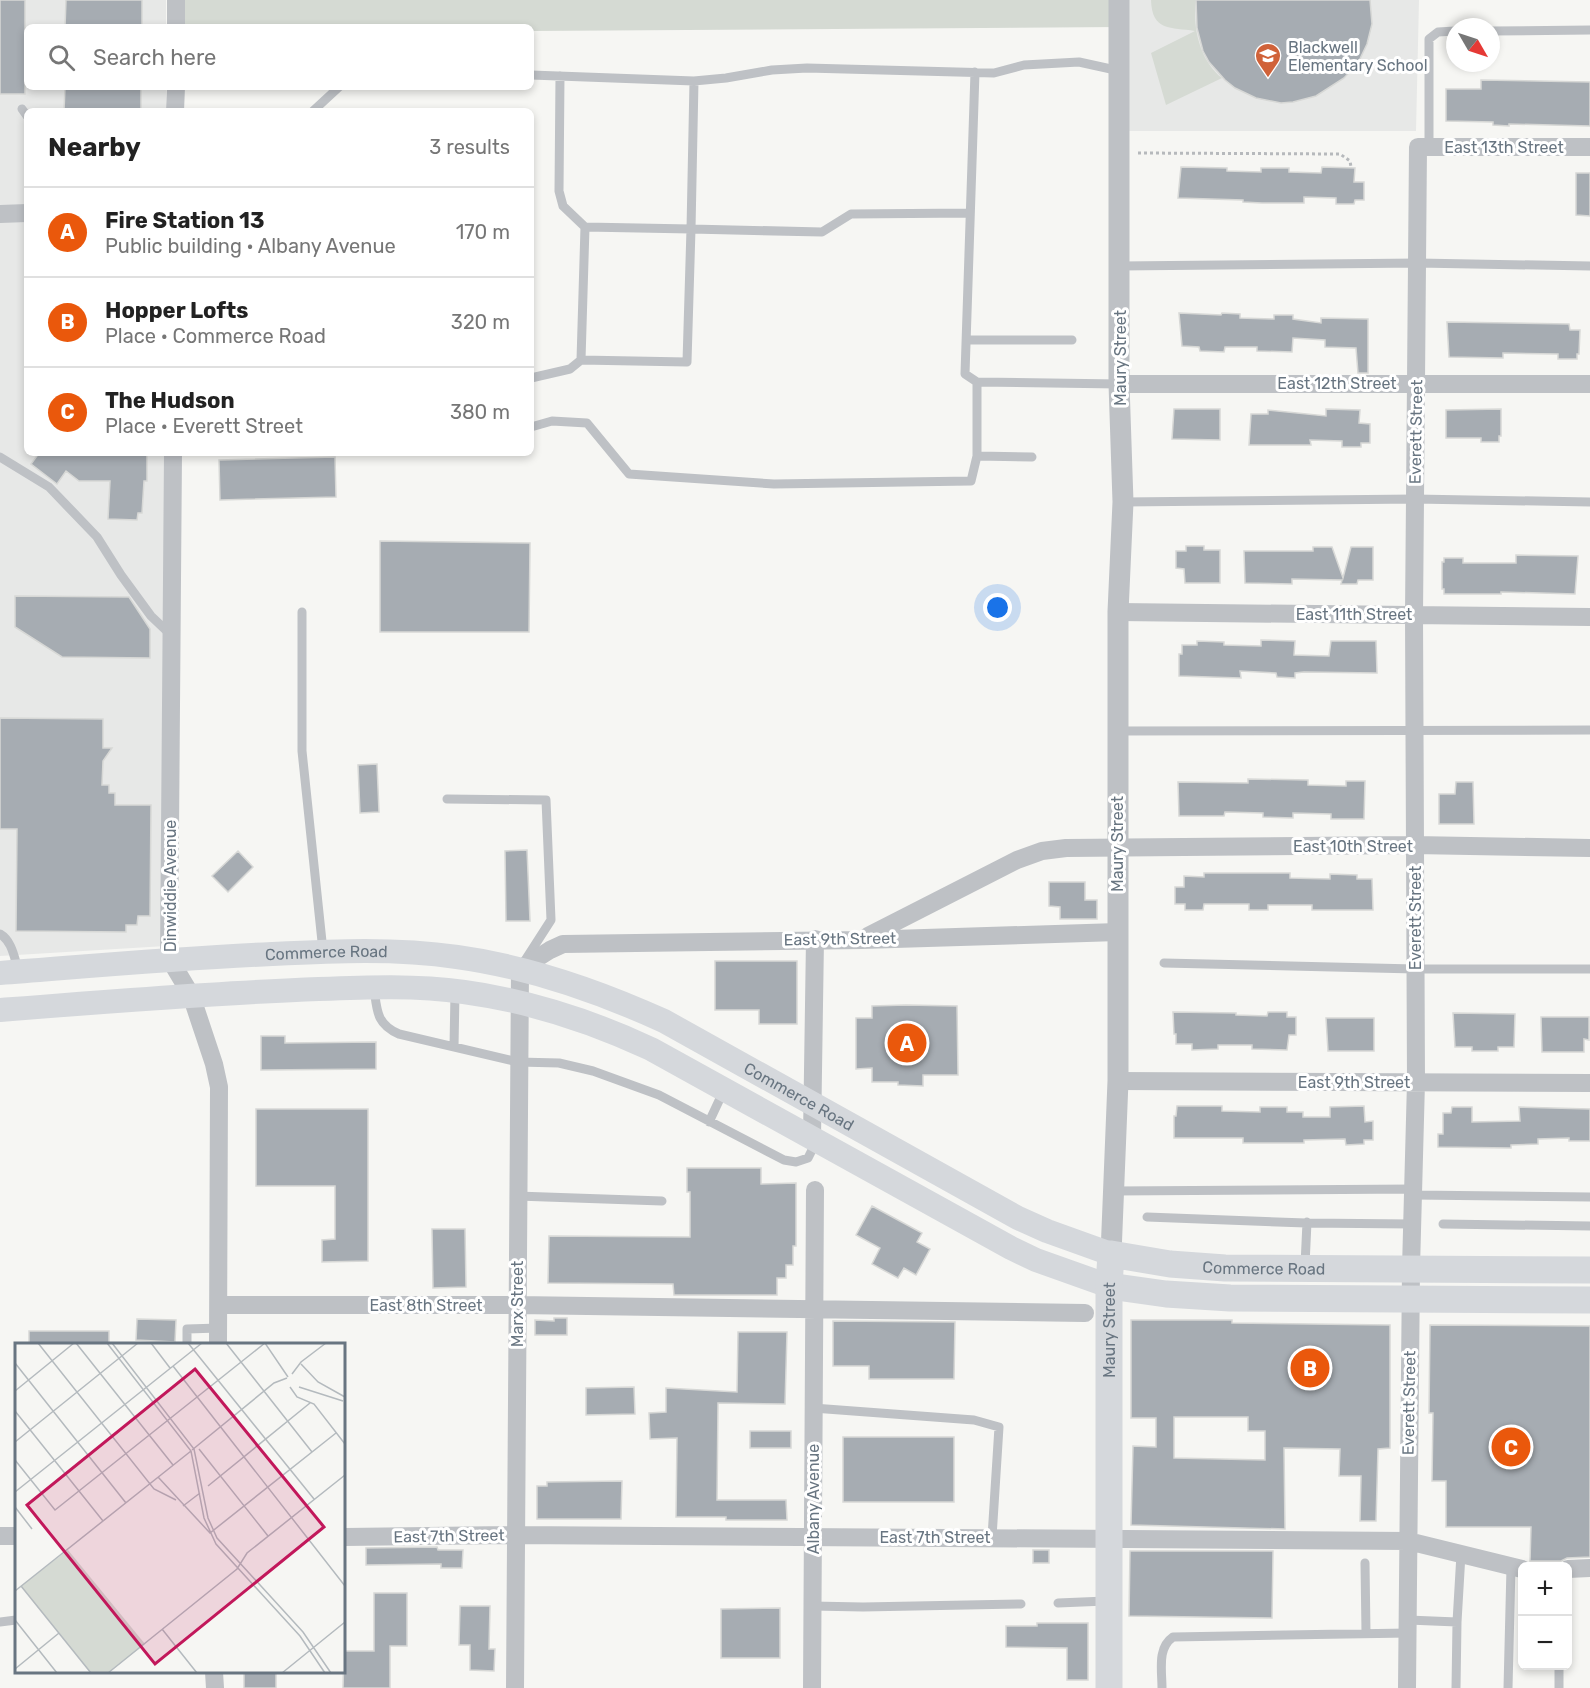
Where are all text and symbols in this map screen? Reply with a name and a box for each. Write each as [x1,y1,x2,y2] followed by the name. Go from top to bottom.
[1446,18,1500,72] north arrow
[24,24,534,90] search box
[1288,38,1428,75] place label: Blackwell Elementary School
[45,41,78,74] icon: search
[1253,41,1283,79] school or university icon: Blackwell Elementary School
[93,44,216,71] text: Search here
[48,132,141,163] text: Nearby
[429,135,510,159] text: 3 results
[1444,138,1564,157] street label: East 13th Street
[105,207,265,234] text: Fire Station 13
[60,220,75,244] text: A
[456,220,510,244] text: 170 m
[105,234,396,258] text: Public building · Albany Avenue
[105,297,248,324] text: Hopper Lofts
[60,310,75,334] text: B
[451,310,510,334] text: 320 m
[1111,310,1130,406] street label: Maury Street
[105,324,326,348] text: Place · Commerce Road
[1277,374,1397,393] street label: East 12th Street
[1406,380,1426,484] street label: Everett Street
[105,387,235,414] text: The Hudson
[60,400,75,424] text: C
[450,400,510,424] text: 380 m
[105,414,303,438] text: Place · Everett Street
[983,593,1012,622] your location
[1296,605,1412,624] street label: East 11th Street
[1108,796,1127,892] street label: Maury Street
[161,820,180,952] street label: Dinwiddie Avenue
[1293,837,1413,856] street label: East 10th Street
[1406,866,1425,970] street label: Everett Street
[784,929,896,949] street label: East 9th Street
[264,941,388,964] street label: Commerce Road
[888,1020,926,1066] pin: A
[741,1058,857,1134] street label: Commerce Road
[1298,1073,1410,1092] street label: East 9th Street
[1202,1257,1325,1278] street label: Commerce Road
[508,1261,527,1347] street label: Marx Street
[1099,1281,1119,1378] street label: Maury Street
[369,1296,483,1315] street label: East 8th Street
[15,1343,345,1673] inset map
[1290,1346,1330,1390] pin: B
[1399,1351,1419,1455] street label: Everett Street
[1492,1424,1530,1470] pin: C
[804,1444,823,1554] street label: Albany Avenue
[393,1526,505,1546] street label: East 7th Street
[879,1528,991,1547] street label: East 7th Street
[1518,1562,1572,1670] map controls
[1518,1562,1572,1616] button: +
[1518,1616,1572,1670] button: −

